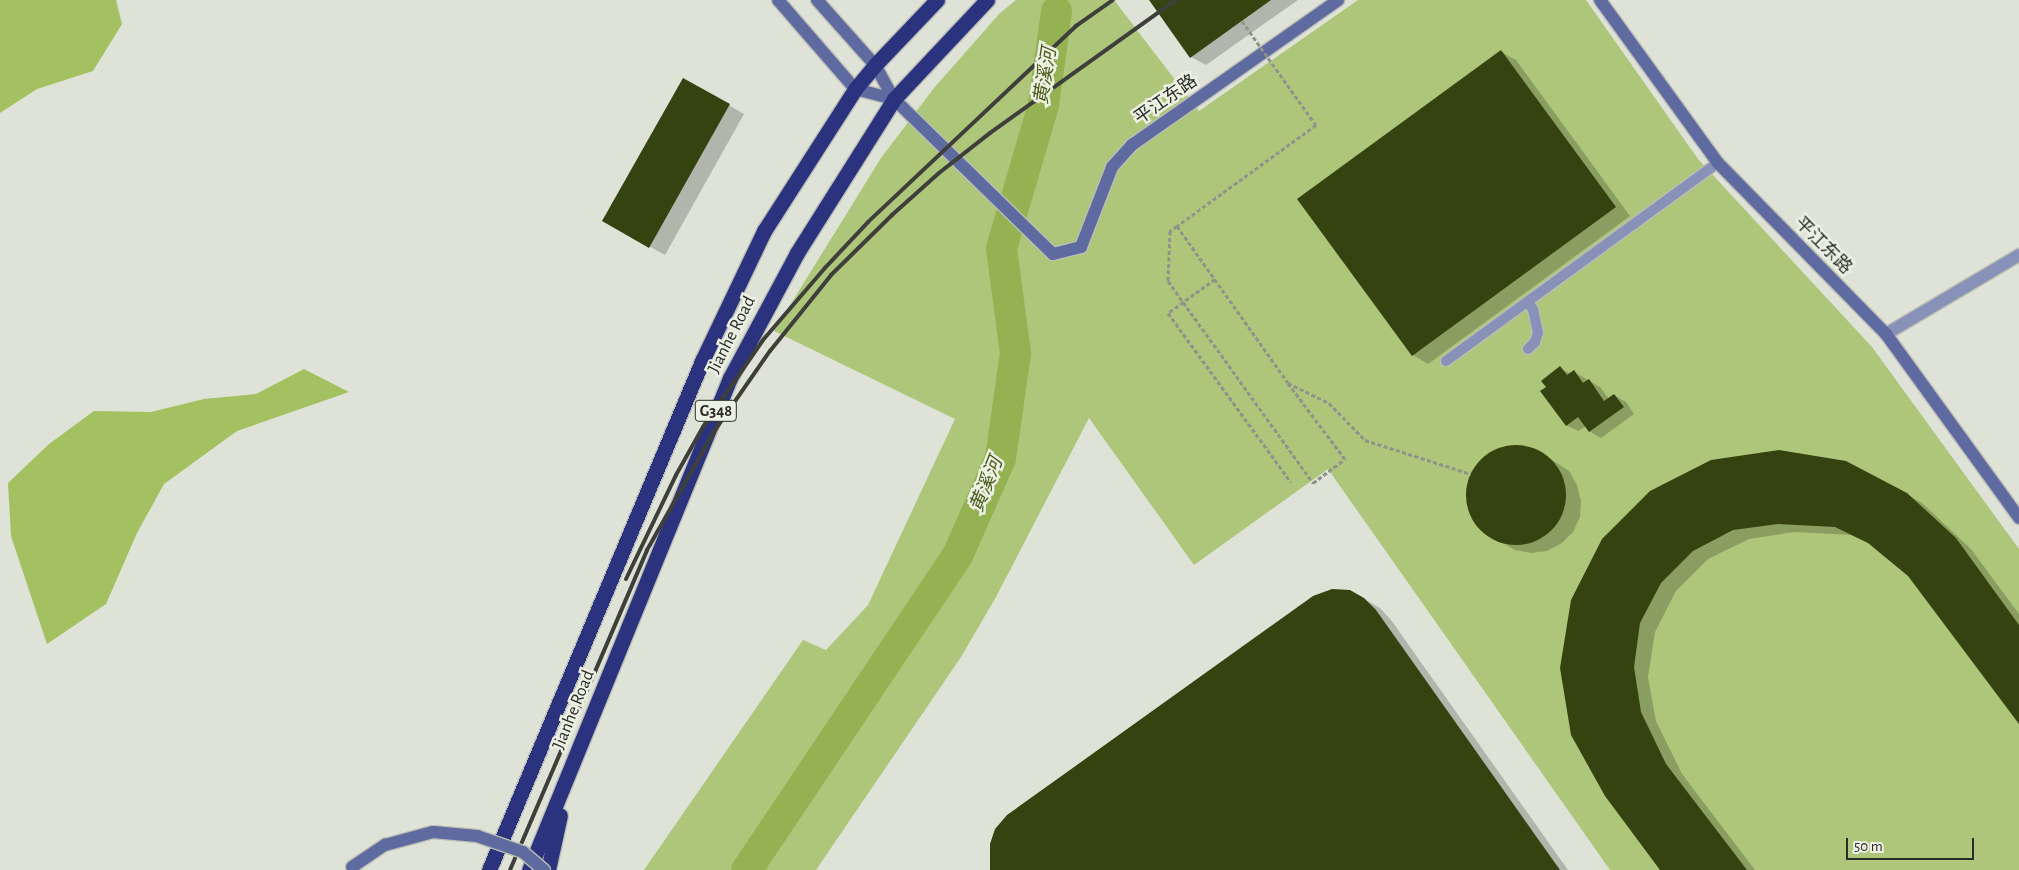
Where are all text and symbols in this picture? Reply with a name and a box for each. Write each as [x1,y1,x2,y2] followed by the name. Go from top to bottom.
[1030,46,1062,106] water label: 黄溪河
[1130,71,1202,129] street label: 平江东路
[1790,213,1856,279] street label: 平江东路
[703,293,761,377] street label: Jianhe Road
[695,398,737,424] road number: G348
[966,454,1008,516] water label: 黄溪河
[548,667,600,753] street label: Jianhe Road
[1849,828,1976,860] scale bar
[1854,839,1883,854] text: 50 m

